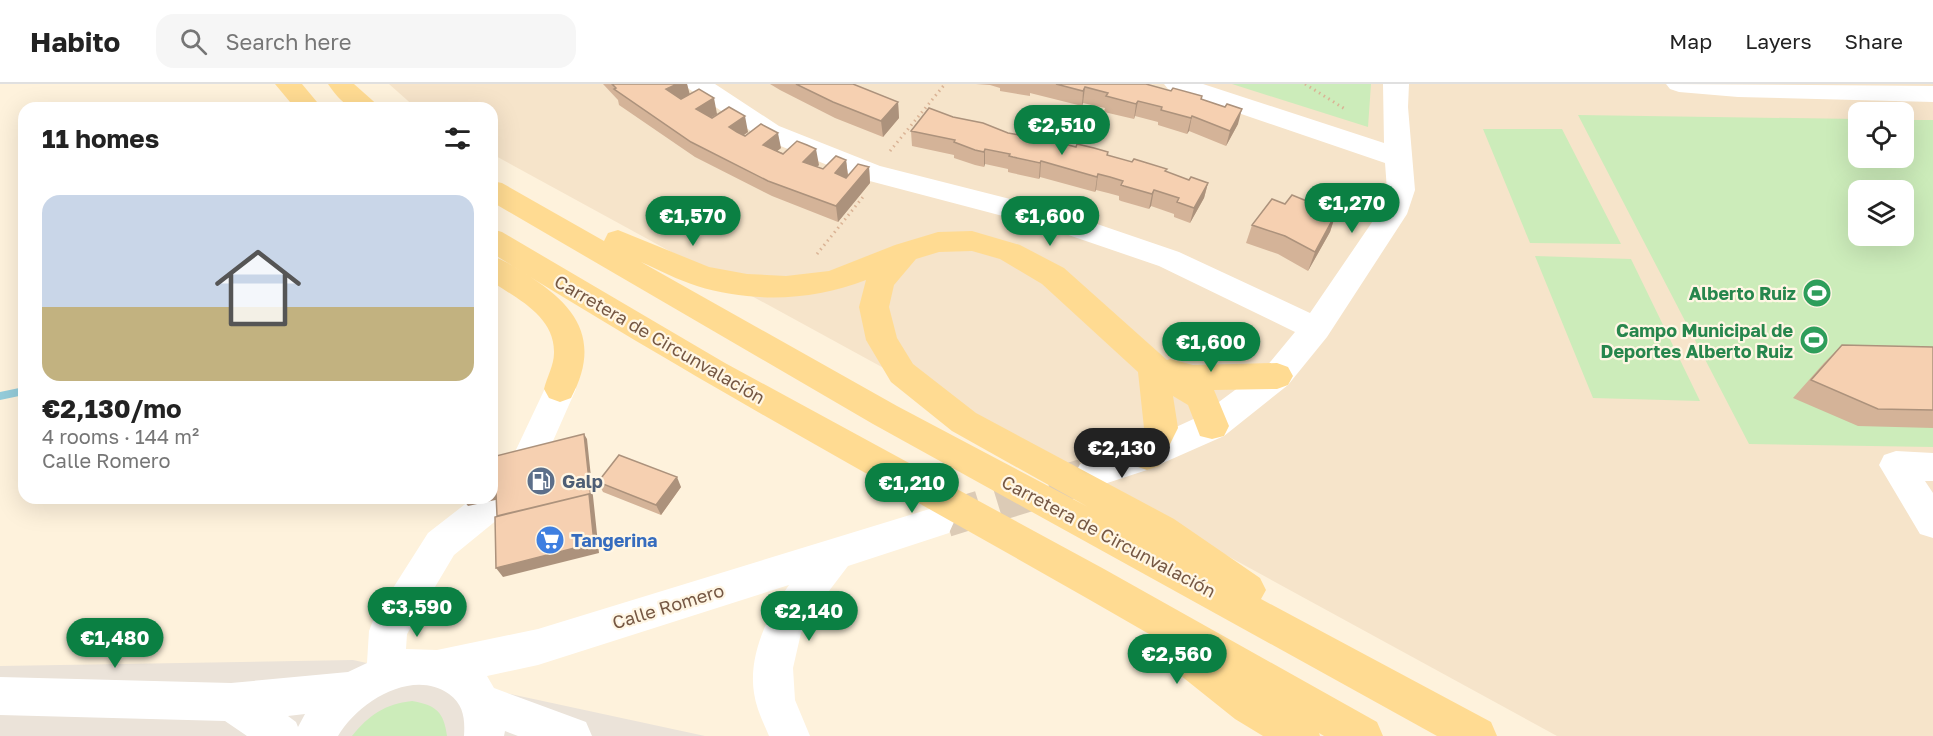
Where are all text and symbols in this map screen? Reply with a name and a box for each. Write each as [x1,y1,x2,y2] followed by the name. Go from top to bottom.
[156,14,576,68] search box
[30,25,120,58] text: Habito
[177,25,210,58] icon: search
[225,28,351,55] text: Search here
[1669,28,1712,54] text: Map
[1745,28,1812,54] text: Layers
[1845,28,1903,54] text: Share
[1848,102,1914,246] map controls
[1848,102,1914,168] button: locate
[1013,105,1111,156] pin: €2,510
[1028,112,1096,136] text: €2,510
[441,122,474,155] icon: filters
[42,123,159,154] text: 11 homes
[1848,180,1914,246] button: layers
[1303,183,1401,234] pin: €1,270
[1319,190,1385,214] text: €1,270
[644,196,742,247] pin: €1,570
[1001,196,1099,247] pin: €1,600
[660,203,726,227] text: €1,570
[1015,203,1085,227] text: €1,600
[204,234,312,342] icon: home
[551,270,769,408] street label: Carretera de Circunvalación
[1801,277,1833,309] sports icon: Alberto Ruiz
[1689,282,1796,304] place label: Alberto Ruiz
[1601,319,1793,362] place label: Campo Municipal de Deportes Alberto Ruiz
[1162,322,1260,373] pin: €1,600
[1798,324,1830,356] sports icon: Campo Municipal de Deportes Alberto Ruiz
[1176,329,1246,353] text: €1,600
[42,393,182,424] text: €2,130/mo
[42,424,199,448] text: 4 rooms · 144 m²
[1073,428,1171,479] pin: €2,130
[1088,435,1156,459] text: €2,130
[42,448,170,472] text: Calle Romero
[863,463,961,514] pin: €1,210
[525,465,557,497] fuel station icon: Galp
[562,470,603,492] place label: Galp
[879,470,945,494] text: €1,210
[998,470,1220,602] street label: Carretera de Circunvalación
[534,524,566,556] supermarket icon: Tangerina
[571,529,658,551] place label: Tangerina
[610,579,726,633] street label: Calle Romero
[368,587,466,638] pin: €3,590
[760,591,858,642] pin: €2,140
[382,594,452,618] text: €3,590
[775,598,843,622] text: €2,140
[66,618,164,669] pin: €1,480
[80,625,150,649] text: €1,480
[1128,634,1226,685] pin: €2,560
[1142,641,1212,665] text: €2,560

